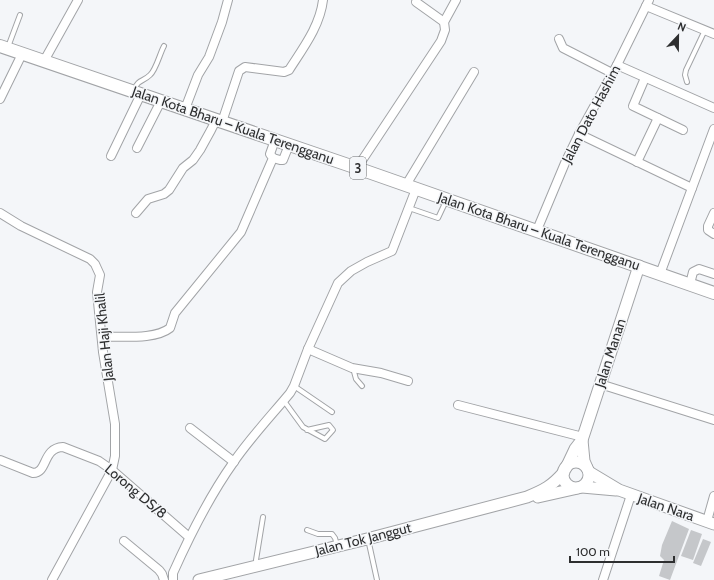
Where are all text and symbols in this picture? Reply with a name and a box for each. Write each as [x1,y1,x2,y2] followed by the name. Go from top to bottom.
[658,16,698,56] north arrow
[676,19,688,35] text: N
[557,62,624,167] street label: Jalan Dato Hashim
[129,82,336,168] street label: Jalan Kota Bharu – Kuala Terengganu
[350,157,366,179] road number: 3
[435,188,642,274] street label: Jalan Kota Bharu – Kuala Terengganu
[90,291,118,383] street label: Jalan Haji Khalil
[590,316,630,391] street label: Jalan Manan
[101,460,171,522] street label: Lorong DS/8
[634,489,697,525] street label: Jalan Nara
[312,518,413,560] street label: Jalan Tok Janggut
[570,538,674,564] scale bar
[576,544,610,559] text: 100 m

